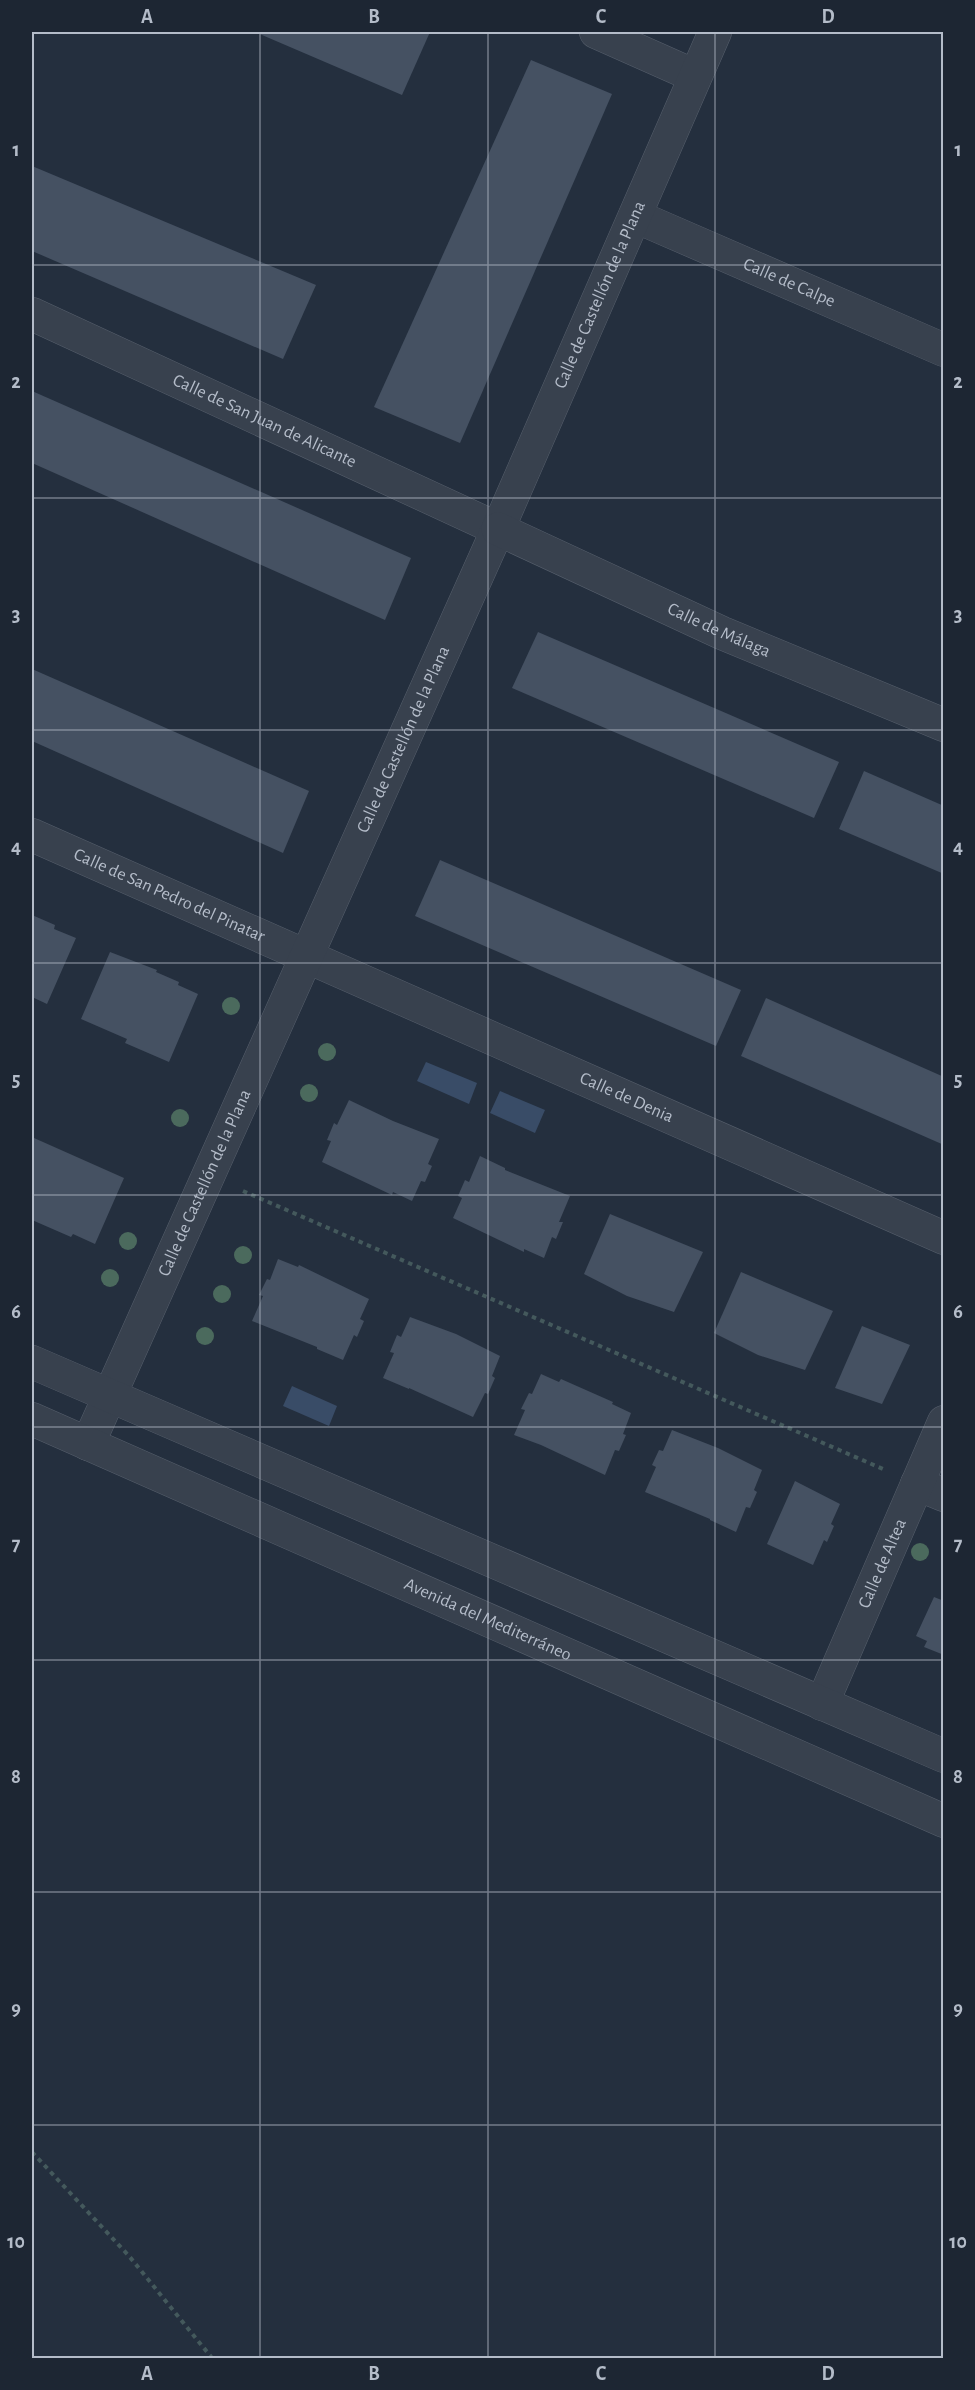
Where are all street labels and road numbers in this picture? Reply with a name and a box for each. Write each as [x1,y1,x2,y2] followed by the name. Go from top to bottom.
[551,199,649,391] street label: Calle de Castellón de la Plana
[741,255,838,311] street label: Calle de Calpe
[170,371,359,471] street label: Calle de San Juan de Alicante
[664,600,773,661] street label: Calle de Málaga
[354,643,453,836] street label: Calle de Castellón de la Plana
[71,846,268,946] street label: Calle de San Pedro del Pinatar
[577,1069,676,1126] street label: Calle de Denia
[155,1087,255,1279] street label: Calle de Castellón de la Plana
[856,1516,910,1611] street label: Calle de Altea
[401,1575,574,1665] street label: Avenida del Mediterráneo

